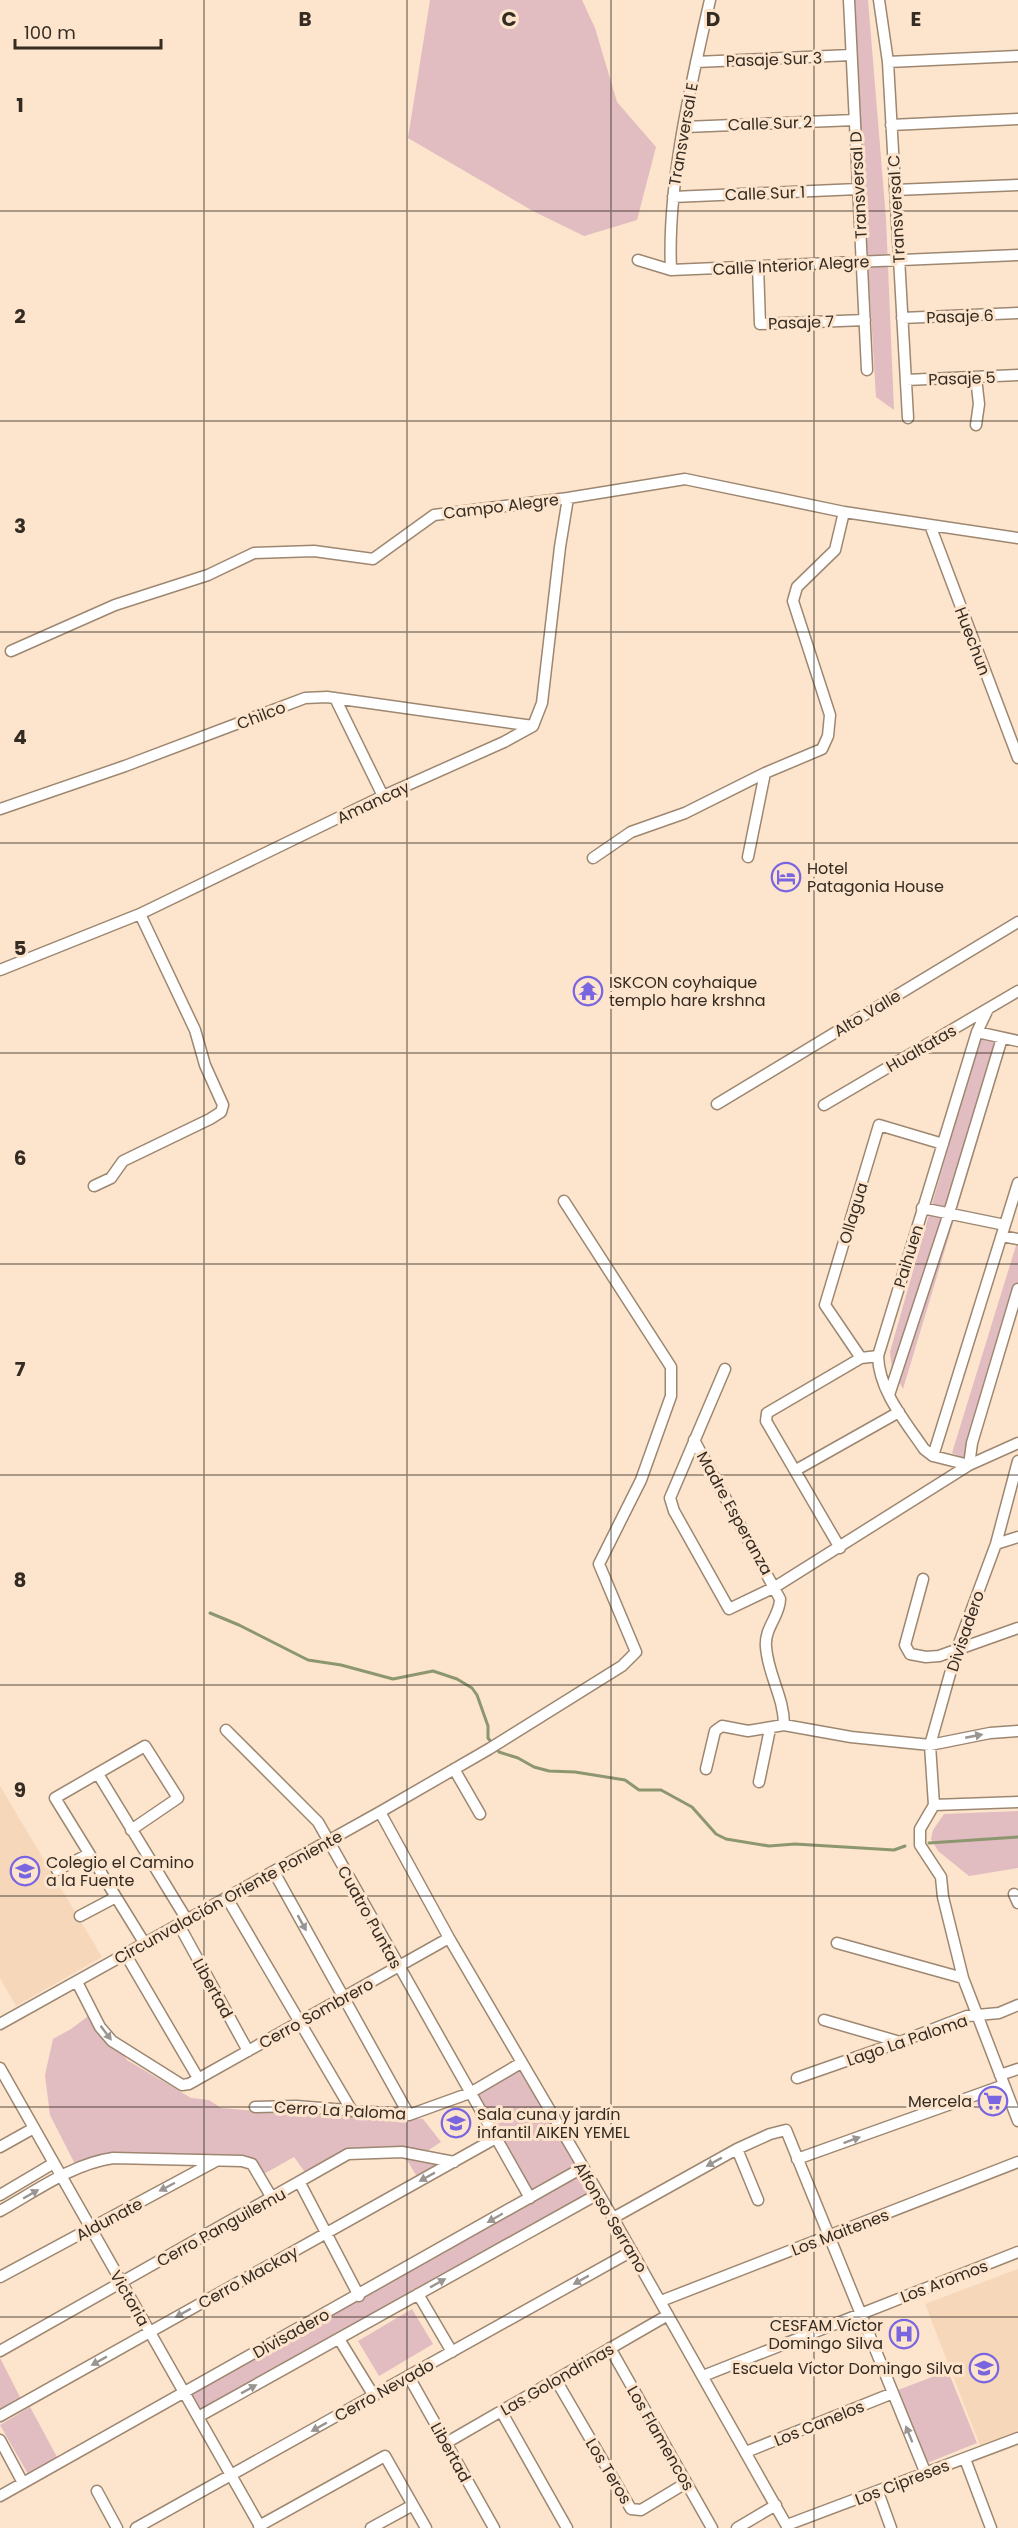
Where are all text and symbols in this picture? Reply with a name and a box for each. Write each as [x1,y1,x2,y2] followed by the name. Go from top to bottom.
[298,5,312,33] text: B
[501,5,517,33] text: C
[706,5,720,33] text: D
[911,5,921,33] text: E
[15,12,160,50] scale bar
[24,20,76,45] text: 100 m
[725,46,823,73] street label: Pasaje Sur 3
[663,81,704,188] street label: Transversal E
[16,91,24,119] text: 1
[727,111,813,136] street label: Calle Sur 2
[844,131,873,239] street label: Transversal D
[882,154,911,264] street label: Transversal C
[725,181,806,206] street label: Calle Sur 1
[712,250,870,281] street label: Calle Interior Alegre
[14,302,26,330] text: 2
[926,304,994,329] street label: Pasaje 6
[768,310,835,335] street label: Pasaje 7
[928,366,996,391] street label: Pasaje 5
[442,488,560,525] street label: Campo Alegre
[14,512,26,540] text: 3
[949,604,996,679] street label: Huechun
[234,696,289,735] street label: Chilco
[13,723,27,751] text: 4
[333,776,413,829] street label: Amancay
[807,857,944,898] place label: Hotel Patagonia House
[770,861,802,893] hotel icon: Hotel Patagonia House
[14,934,27,962] text: 5
[609,971,766,1012] place label: ISKCON coyhaique templo hare krshna
[572,975,604,1007] temple icon: ISKCON coyhaique templo hare krshna
[829,984,905,1042] street label: Alto Valle
[882,1019,961,1078] street label: Hualtatas
[14,1144,26,1172] text: 6
[833,1180,874,1247] street label: Ollagua
[888,1222,929,1290] street label: Paihuen
[15,1355,26,1383] text: 7
[691,1447,778,1579] street label: Madre Esperanza
[14,1566,26,1594] text: 8
[941,1588,990,1675] street label: Divisadero
[965,1731,984,1740] one-way arrow
[14,1776,26,1804] text: 9
[110,1825,347,1970] street label: Circunvalación Oriente Poniente
[46,1851,194,1892] place label: Colegio el Camino a la Fuente
[9,1855,41,1887] school or university icon: Colegio el Camino a la Fuente
[332,1862,407,1973] street label: Cuatro Puntas
[297,1915,307,1932] one-way arrow
[187,1954,238,2022] street label: Libertad
[255,1972,378,2054] street label: Cerro Sombrero
[844,2009,971,2072] street label: Lago La Paloma
[99,2025,111,2040] one-way arrow
[977,2085,1009,2117] supermarket icon: Mercela
[908,2090,972,2113] place label: Mercela
[273,2096,407,2125] street label: Cerro La Paloma
[477,2103,630,2144] place label: Sala cuna y jardín infantil AIKEN YEMEL
[440,2107,472,2139] school or university icon: Sala cuna y jardín infantil AIKEN YEMEL
[843,2134,861,2144] one-way arrow
[568,2157,653,2277] street label: Alfonso Serrano
[705,2157,722,2167] one-way arrow
[419,2172,435,2183] one-way arrow
[152,2182,290,2273] street label: Cerro Panguilemu
[158,2182,175,2192] one-way arrow
[23,2188,39,2199] one-way arrow
[72,2192,147,2247] street label: Aldunate
[788,2203,892,2262] street label: Los Maitenes
[486,2213,503,2223] one-way arrow
[194,2240,302,2314] street label: Cerro Mackay
[897,2254,991,2309] street label: Los Aromos
[104,2266,155,2331] street label: Victoria
[572,2275,589,2285] one-way arrow
[430,2278,447,2288] one-way arrow
[249,2303,334,2364] street label: Divisadero
[175,2308,191,2319] one-way arrow
[768,2314,883,2355] place label: CESFAM Víctor Domingo Silva
[888,2318,920,2350] hospital icon: CESFAM Víctor Domingo Silva
[496,2338,618,2421] street label: Las Golondrinas
[968,2352,1000,2384] school or university icon: Escuela Víctor Domingo Silva
[330,2354,438,2427] street label: Cerro Nevado
[90,2356,107,2366] one-way arrow
[732,2357,963,2380] place label: Escuela Víctor Domingo Silva
[621,2382,700,2495] street label: Los Flamencos
[241,2384,258,2394] one-way arrow
[771,2395,868,2452] street label: Los Canelos
[425,2418,476,2486] street label: Libertad
[311,2421,327,2432] one-way arrow
[904,2424,914,2442] one-way arrow
[580,2434,637,2508] street label: Los Teros
[852,2454,953,2511] street label: Los Cipreses

